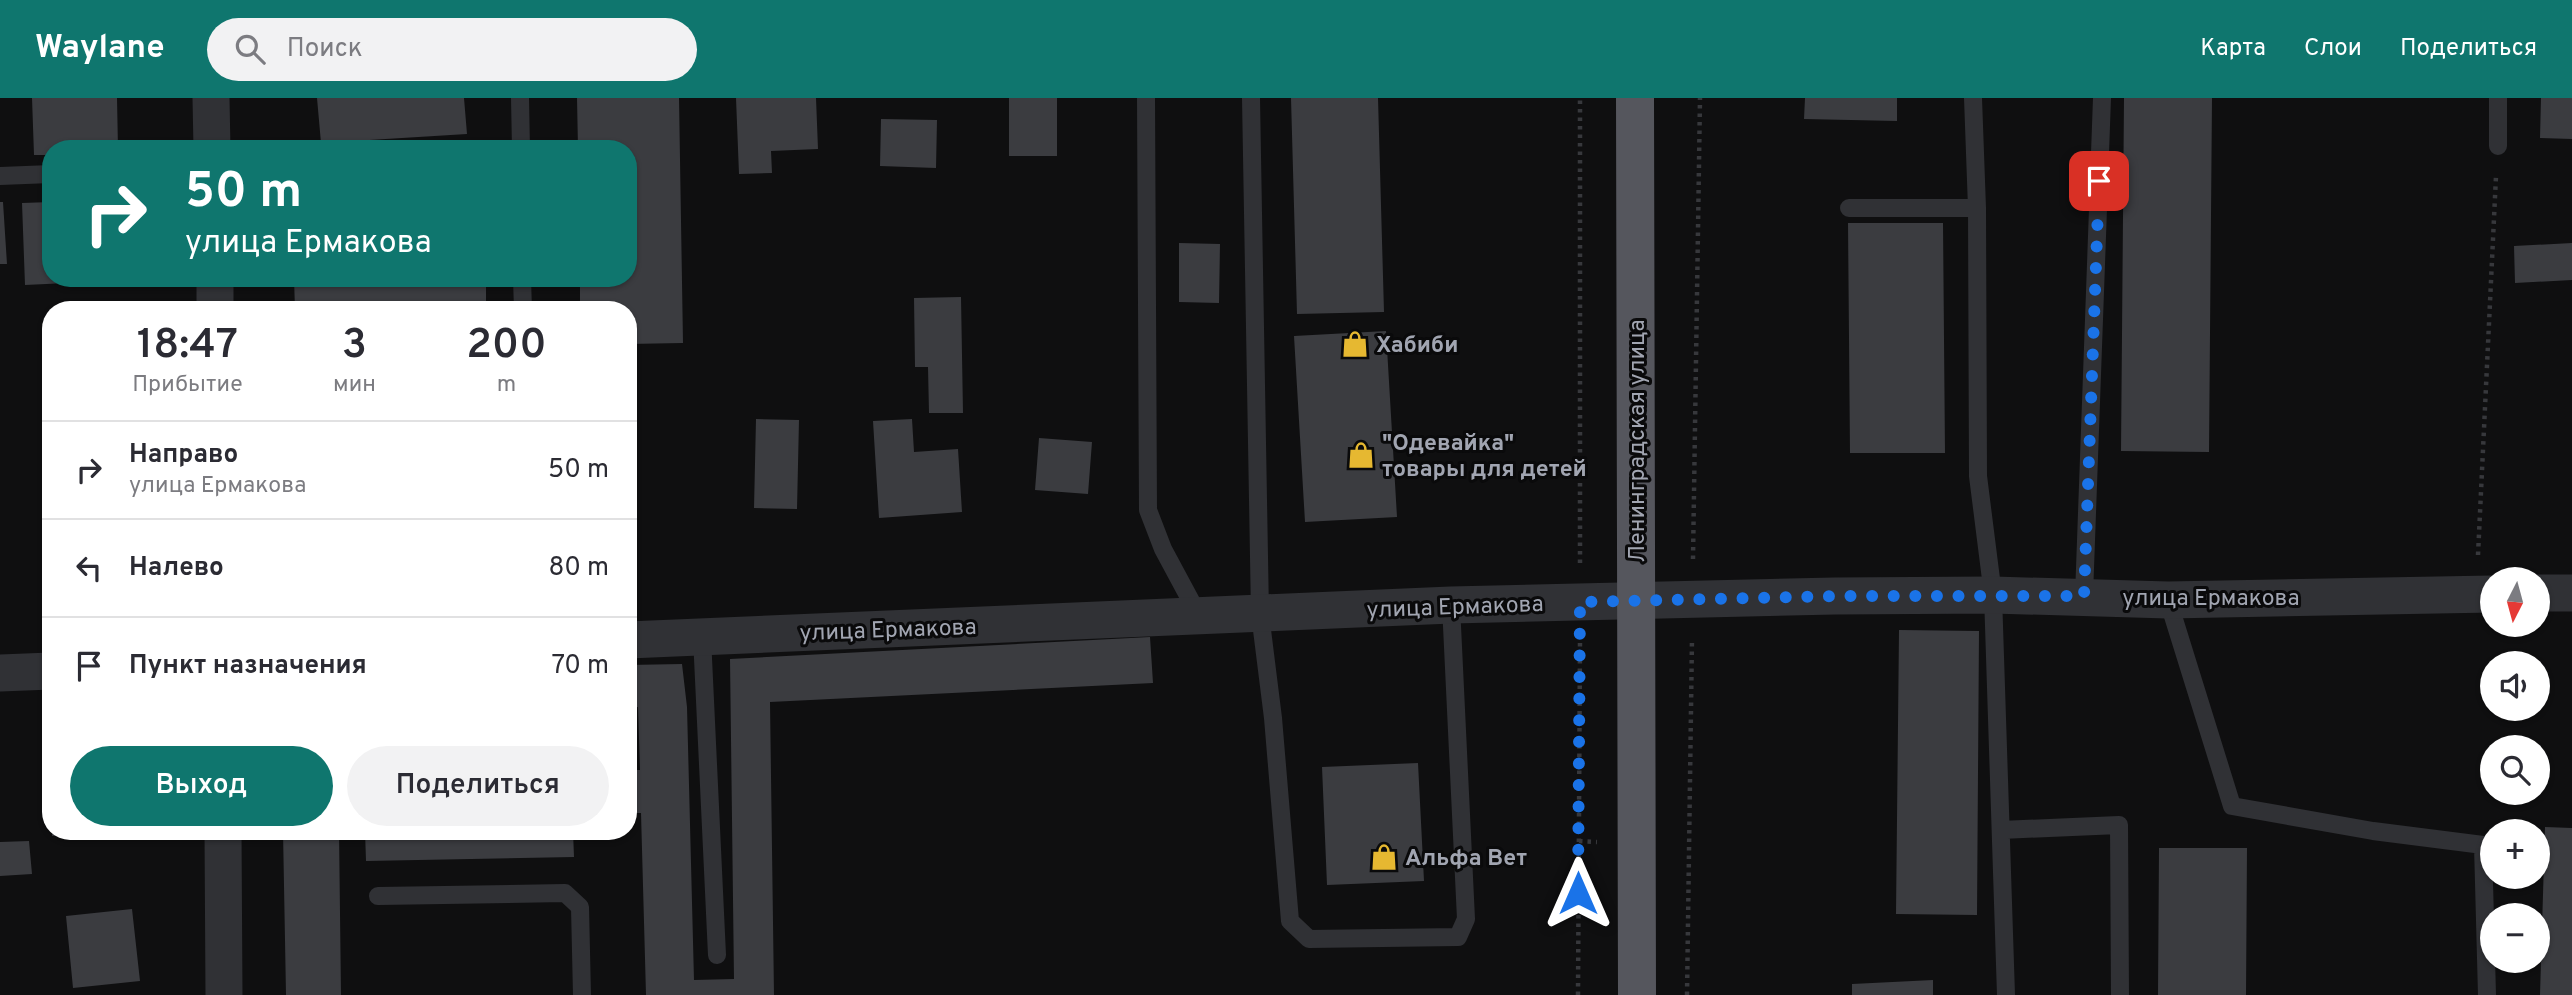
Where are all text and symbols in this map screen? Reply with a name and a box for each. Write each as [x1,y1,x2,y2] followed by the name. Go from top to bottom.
[207,18,697,81] search box
[35,28,165,70] text: Waylane
[231,30,269,68] icon: search
[287,33,363,66] text: Поиск
[2200,34,2266,64] text: Карта
[2304,34,2362,64] text: Слои
[2400,34,2537,64] text: Поделиться
[2069,151,2129,211] pin
[2080,162,2118,200] icon: arrive
[185,163,302,225] text: 50 m
[70,168,161,259] icon: right
[185,224,432,264] text: улица Ермакова
[1624,319,1653,563] street label: Ленинградская улица
[137,320,238,373] text: 18:47
[342,320,367,373] text: 3
[466,320,547,373] text: 200
[1340,329,1370,359] shop icon: Хабиби
[1376,332,1458,361] place label: Хабиби
[132,371,243,400] text: Прибытие
[333,371,376,400] text: мин
[497,371,516,400] text: m
[1382,430,1587,485] place label: "Одевайка" товары для детей
[129,439,238,472] text: Направо
[1346,440,1376,470] shop icon: "Одевайка" товары для детей
[70,451,108,489] icon: right
[548,454,609,487] text: 50 m
[129,472,306,501] text: улица Ермакова
[70,549,108,587] icon: left
[129,552,224,585] text: Налево
[549,552,609,585] text: 80 m
[2480,567,2550,637] north arrow
[2480,567,2550,973] map controls
[2122,585,2300,614] street label: улица Ермакова
[1366,591,1544,626] street label: улица Ермакова
[799,614,977,649] street label: улица Ермакова
[70,647,108,685] icon: arrive
[129,650,367,683] text: Пункт назначения
[551,650,609,683] text: 70 m
[2480,651,2550,721] button: sound
[2480,735,2550,805] button: search
[70,746,333,826] button: Выход
[347,746,609,826] button: Поделиться
[2480,819,2550,889] button: +
[1369,842,1399,872] shop icon: Альфа Вет
[1405,845,1527,874] place label: Альфа Вет
[1541,856,1615,930] position arrow
[2480,903,2550,973] button: −

